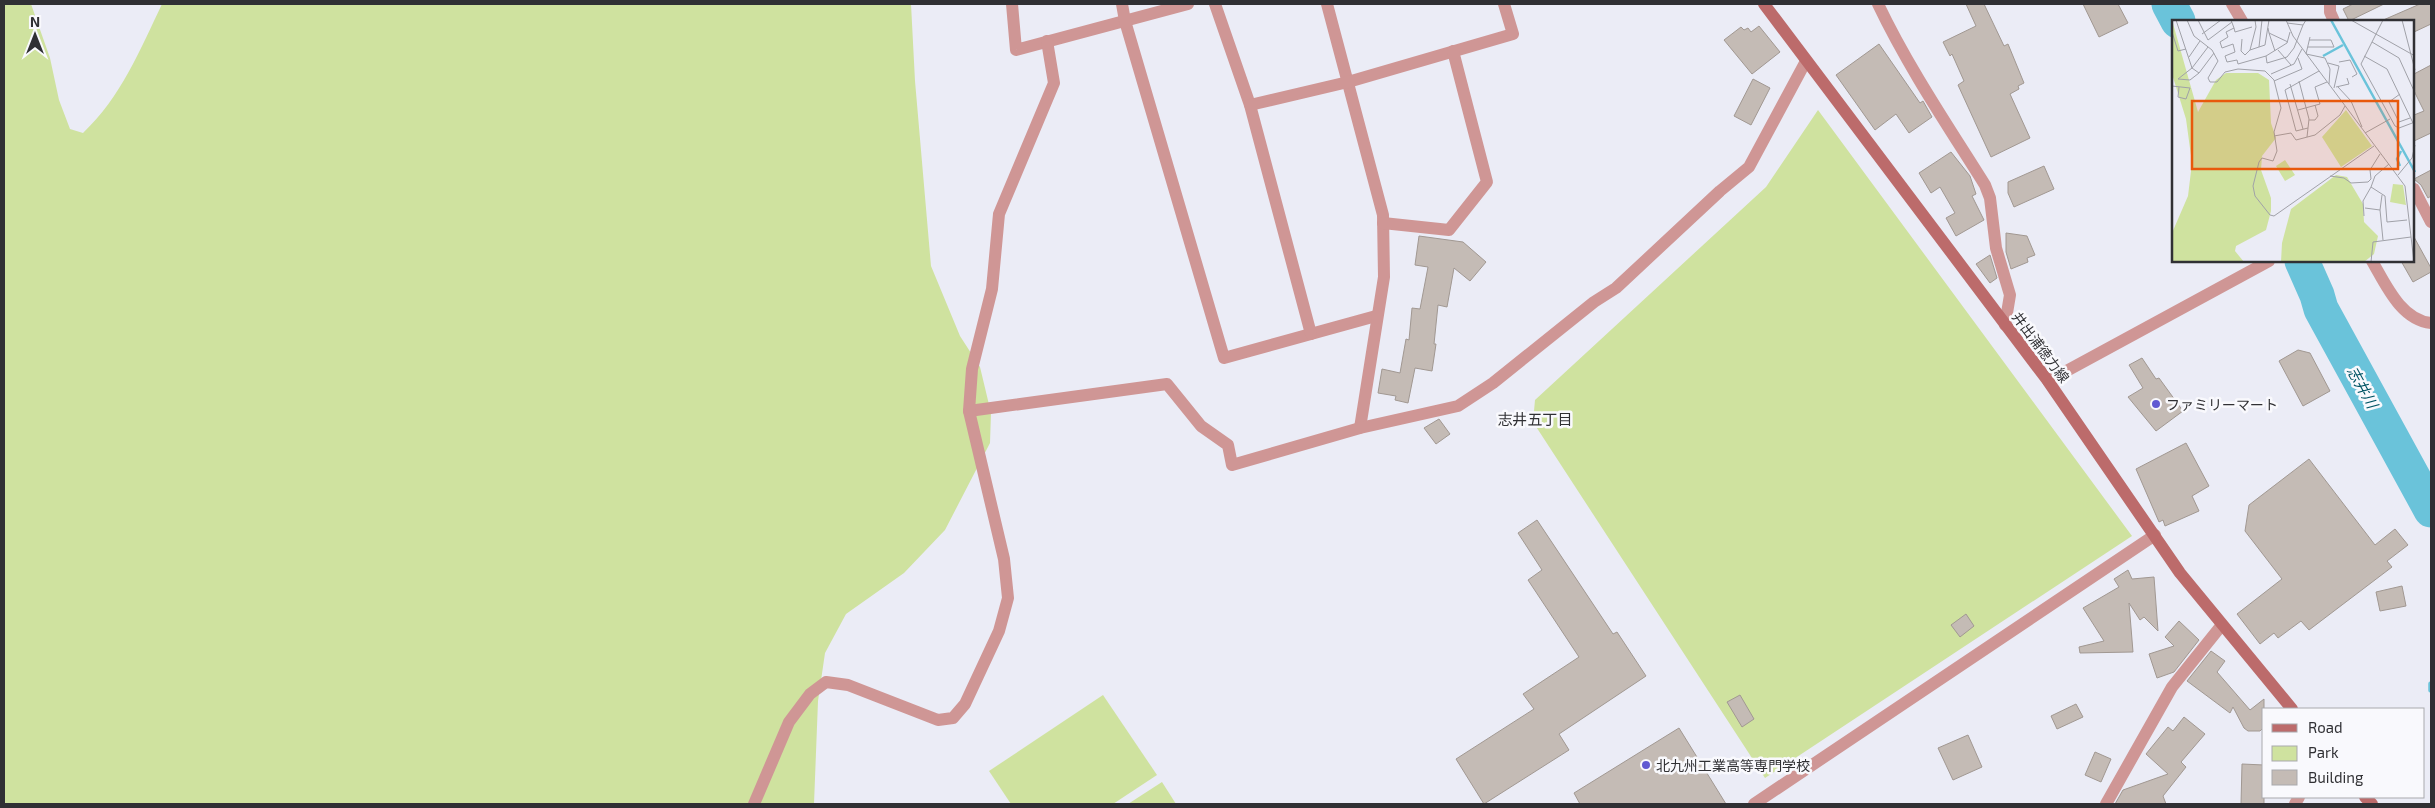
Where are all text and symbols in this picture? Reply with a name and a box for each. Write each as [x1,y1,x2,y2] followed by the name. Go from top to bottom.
[10,10,60,60] north arrow
[30,13,40,30] text: N
[2172,20,2415,262] inset map
[2009,308,2073,386] street label: 井出浦徳力線
[2344,363,2383,413] water label: 志井川
[2166,396,2278,413] place label: ファミリーマート
[2150,398,2162,410] marker: ファミリーマート
[1497,410,1573,428] district label: 志井五丁目
[2262,708,2425,798] legend
[2308,718,2343,736] text: Road
[2308,743,2339,761] text: Park
[1656,757,1810,774] place label: 北九州工業高等専門学校
[1640,759,1652,771] marker: 北九州工業高等専門学校
[2308,768,2364,786] text: Building

